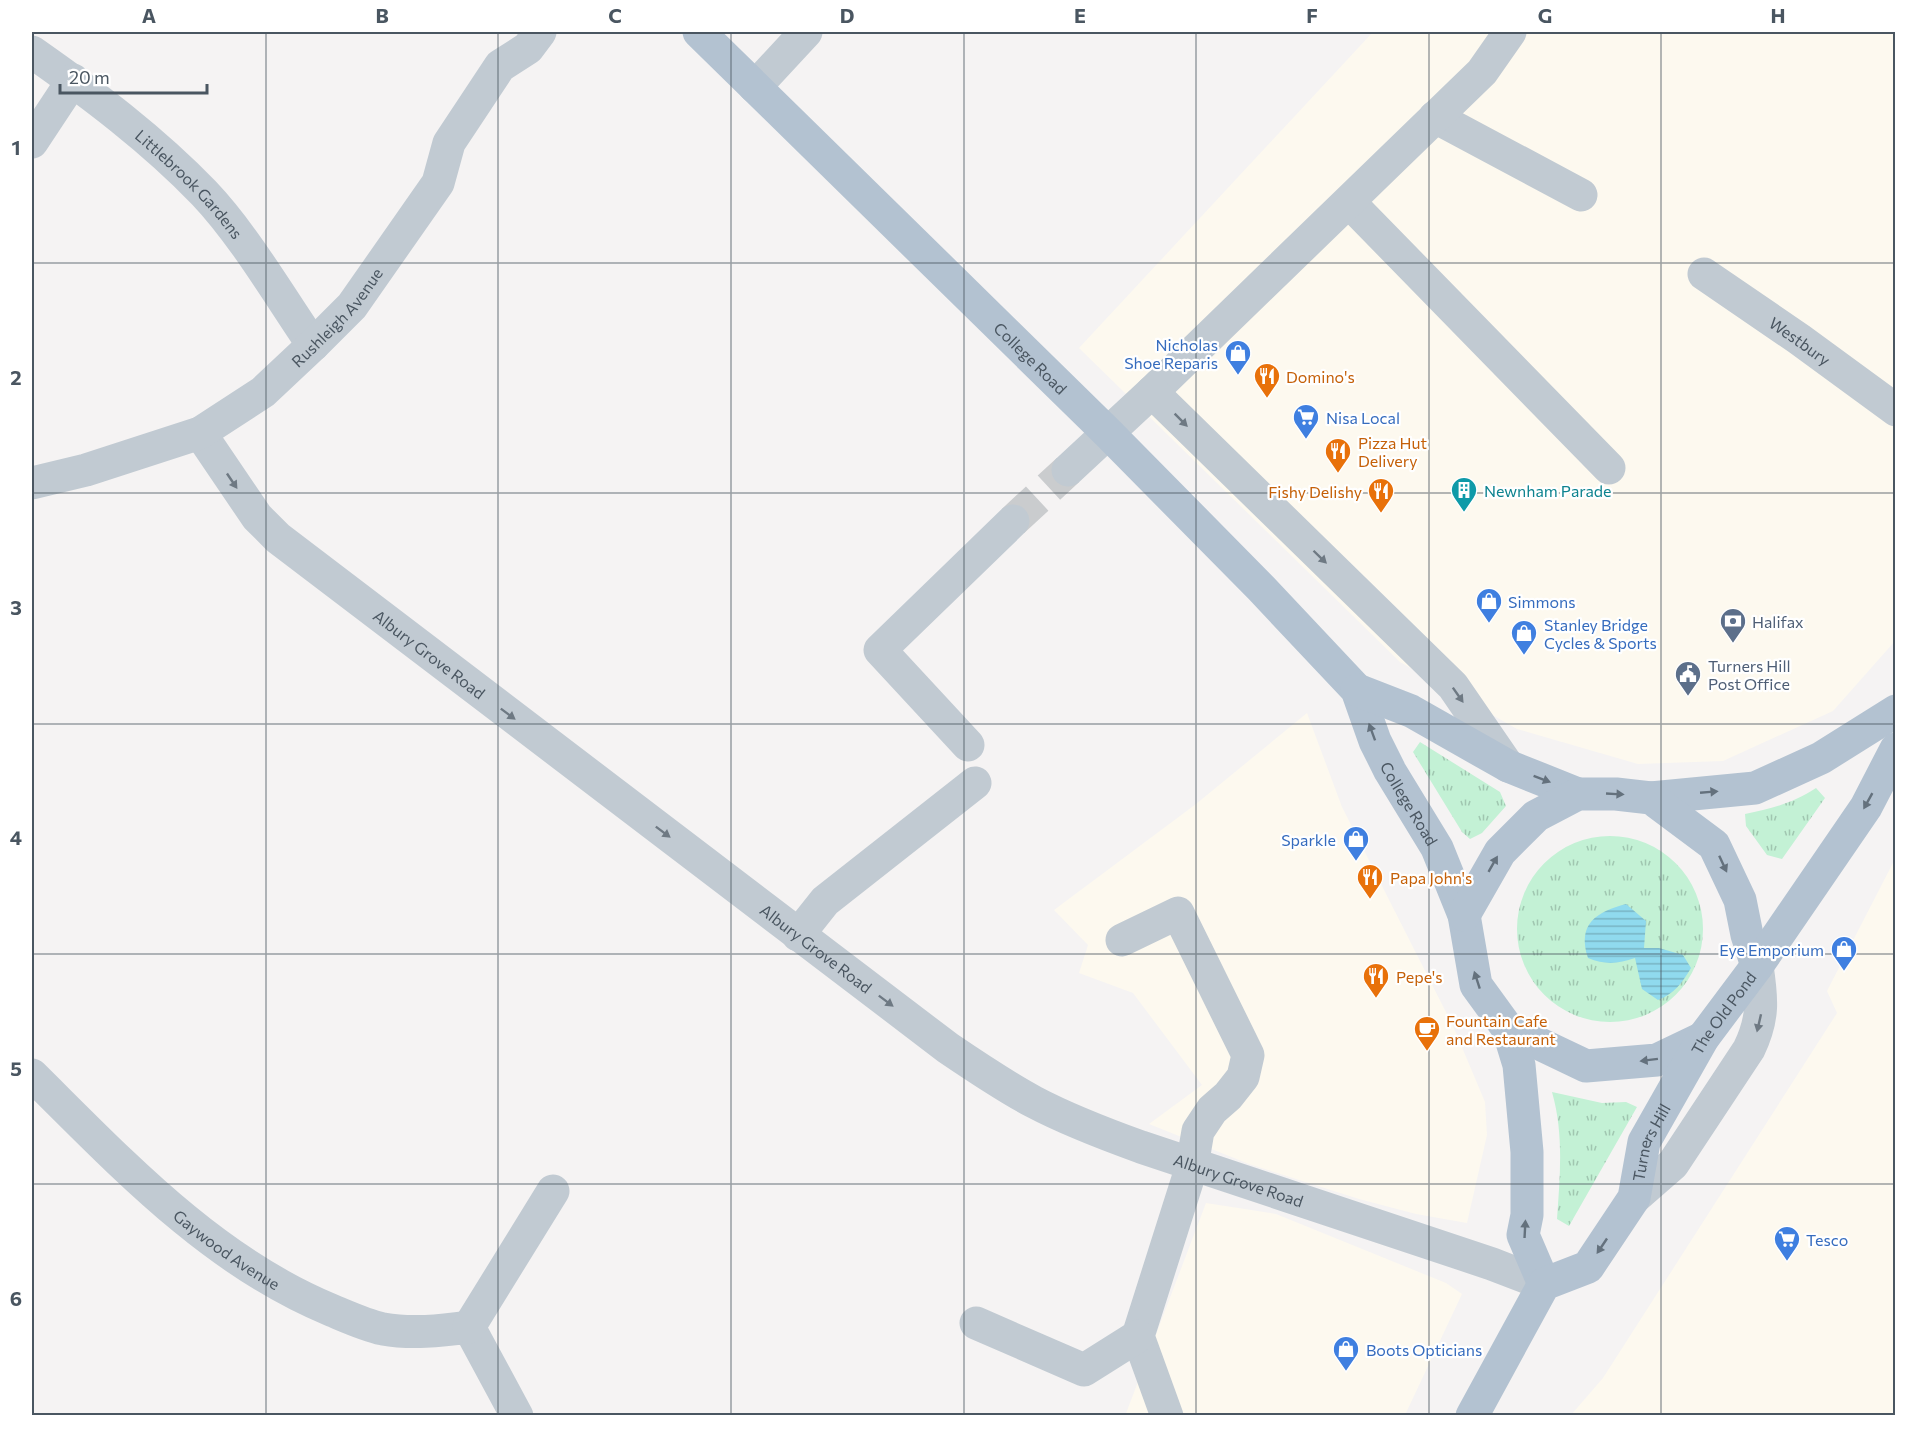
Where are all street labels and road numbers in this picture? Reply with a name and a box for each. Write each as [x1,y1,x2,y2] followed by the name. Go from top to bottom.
[132,125,247,242] street label: Littlebrook Gardens
[287,264,386,370] street label: Rushleigh Avenue
[1766,312,1835,369] street label: Westbury
[991,318,1071,397] street label: College Road
[370,605,489,702] street label: Albury Grove Road
[1377,758,1442,849] street label: College Road
[757,899,876,996] street label: Albury Grove Road
[1686,967,1759,1057] street label: The Old Pond
[1628,1100,1673,1183] street label: Turners Hill
[1172,1149,1306,1210] street label: Albury Grove Road
[170,1205,283,1293] street label: Gaywood Avenue

